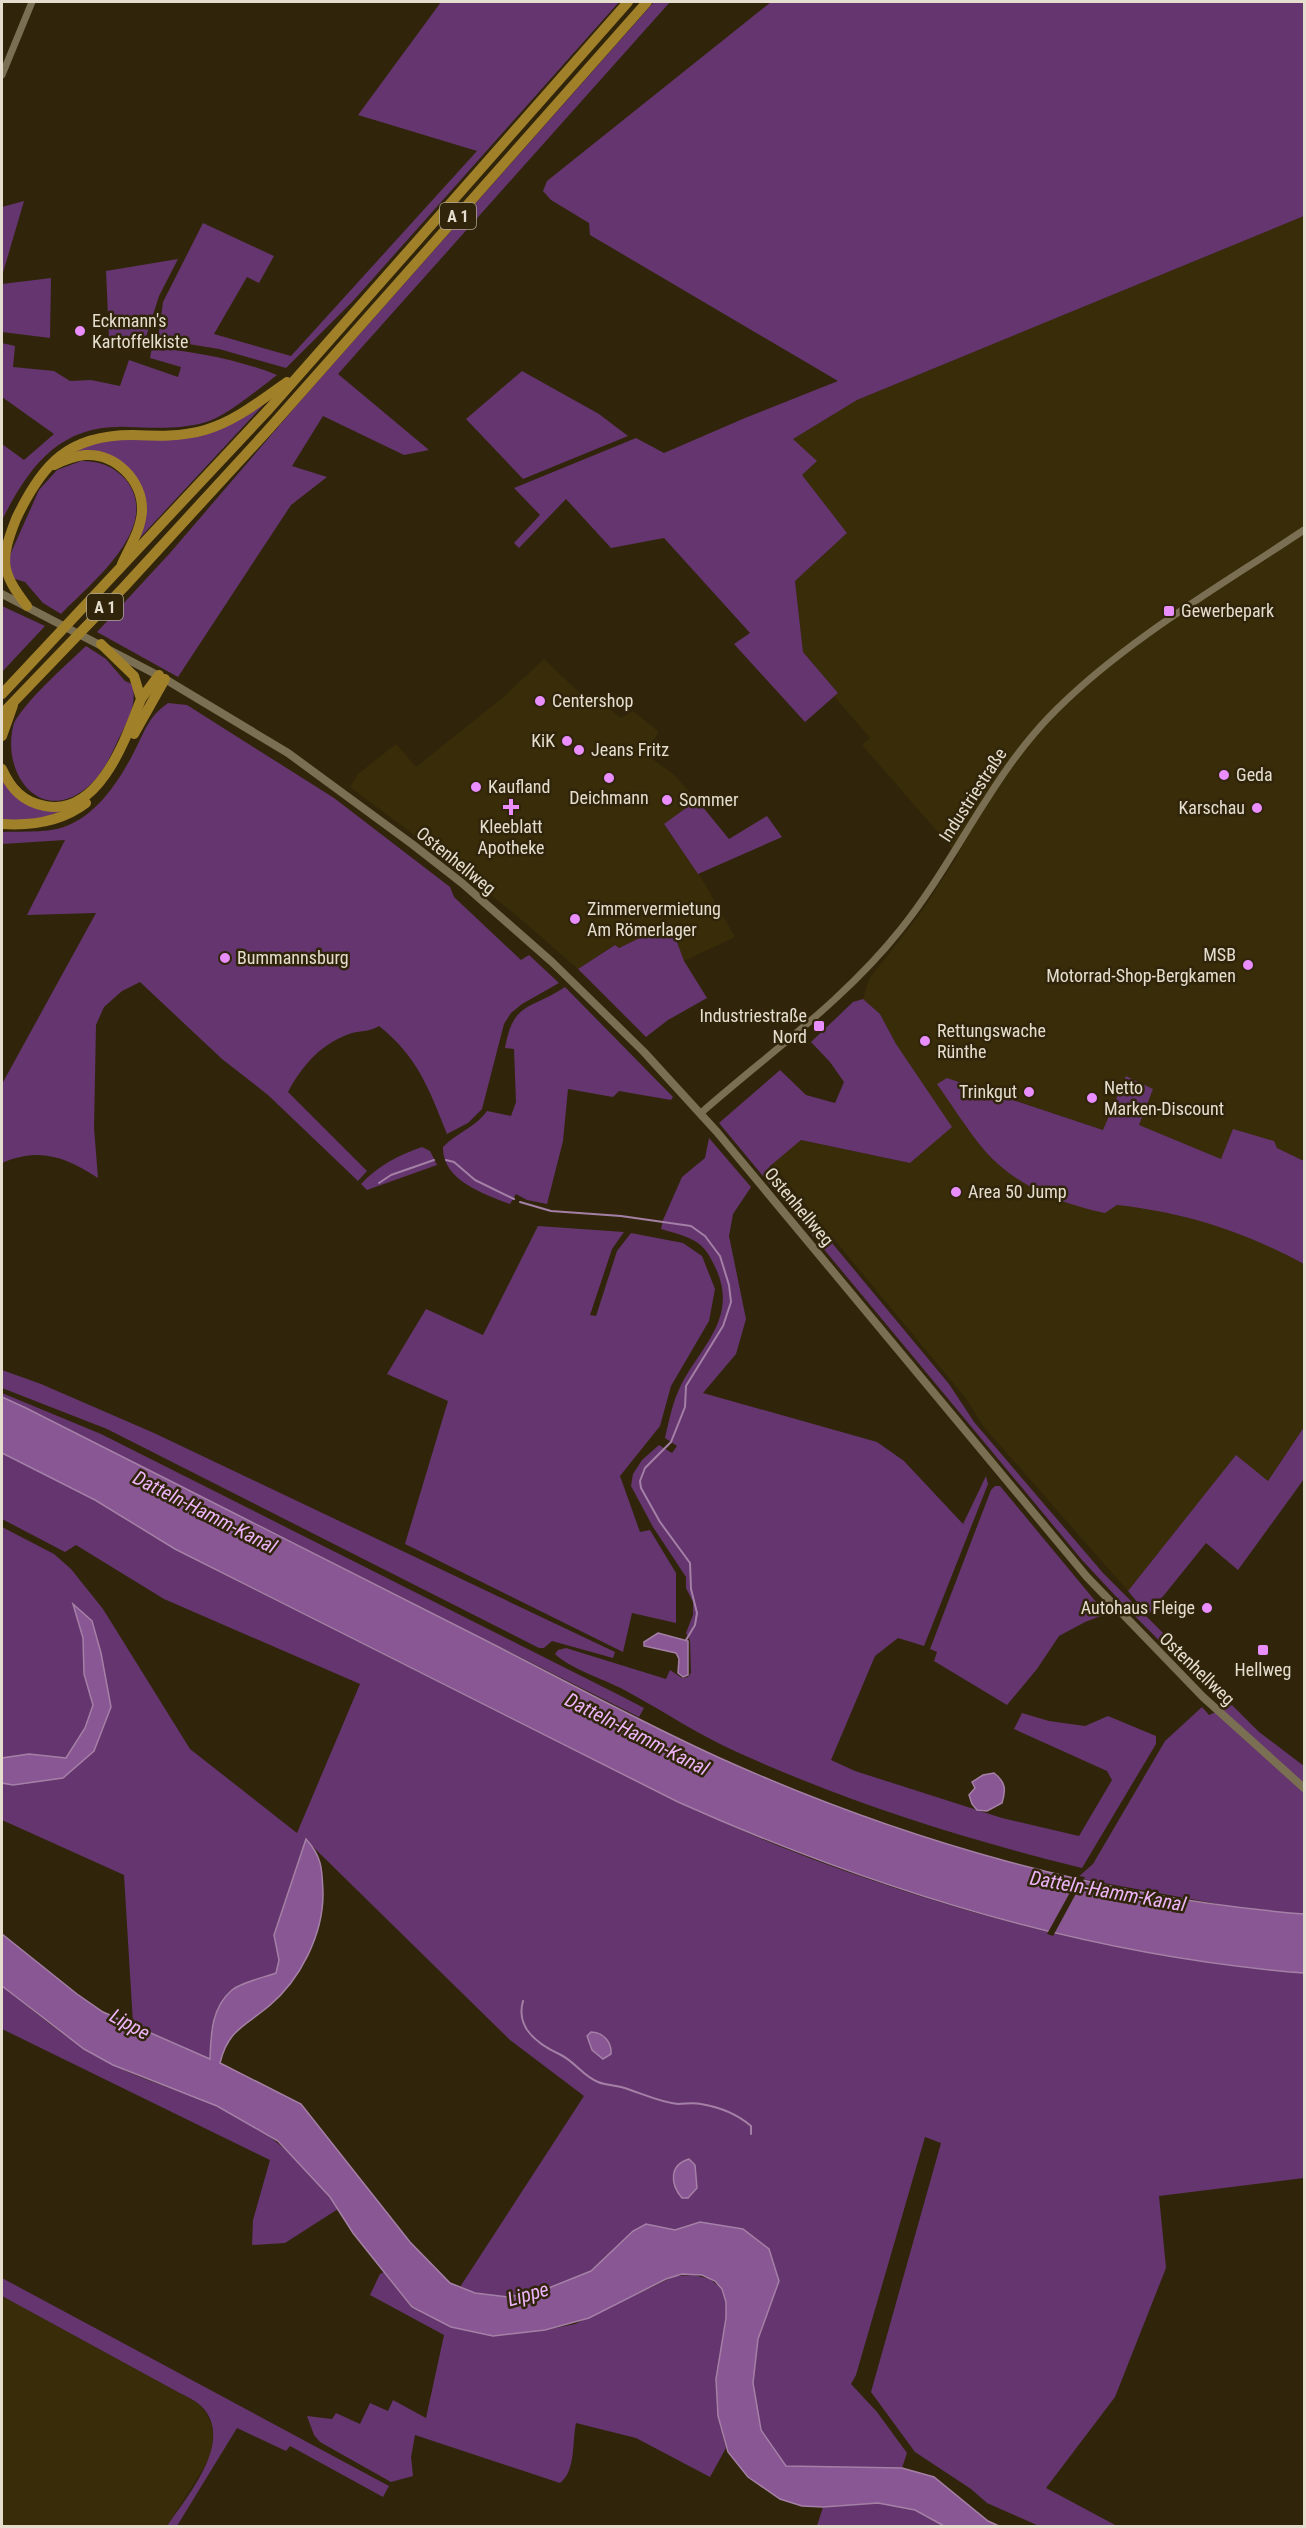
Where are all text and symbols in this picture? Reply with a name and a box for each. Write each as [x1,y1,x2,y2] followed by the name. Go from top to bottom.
[440,203,476,229] road number: A 1
[92,310,189,352] place label: Eckmann's Kartoffelkiste
[73,324,87,338] marker: Eckmann's Kartoffelkiste
[87,594,123,620] road number: A 1
[1181,600,1274,621] place label: Gewerbepark
[1162,604,1176,618] marker: Gewerbepark
[552,690,634,711] place label: Centershop
[533,694,547,708] marker: Centershop
[531,730,555,751] place label: KiK
[560,734,574,748] marker: KiK
[591,739,669,760] place label: Jeans Fritz
[572,743,586,757] marker: Jeans Fritz
[934,744,1011,846] street label: Industriestraße
[1236,764,1273,785] place label: Geda
[1217,768,1231,782] marker: Geda
[602,771,616,785] marker: Deichmann
[488,776,551,797] place label: Kaufland
[469,780,483,794] marker: Kaufland
[569,787,649,808] place label: Deichmann
[679,789,739,810] place label: Sommer
[660,793,674,807] marker: Sommer
[1179,797,1245,818] place label: Karschau
[504,800,518,814] marker: Kleeblatt Apotheke
[1250,801,1264,815] marker: Karschau
[477,816,545,858] place label: Kleeblatt Apotheke
[412,822,500,899] street label: Ostenhellweg
[587,898,721,940] place label: Zimmervermietung Am Römerlager
[568,912,582,926] marker: Zimmervermietung Am Römerlager
[1046,944,1236,986] place label: MSB Motorrad-Shop-Bergkamen
[237,947,349,968] place label: Bummannsburg
[218,951,232,965] marker: Bummannsburg
[1241,958,1255,972] marker: MSB Motorrad-Shop-Bergkamen
[699,1005,807,1047] place label: Industriestraße Nord
[812,1019,826,1033] marker: Industriestraße Nord
[937,1020,1046,1062] place label: Rettungswache Rünthe
[918,1034,932,1048] marker: Rettungswache Rünthe
[1104,1077,1224,1119] place label: Netto Marken-Discount
[959,1081,1017,1102] place label: Trinkgut
[1022,1085,1036,1099] marker: Trinkgut
[1085,1091,1099,1105] marker: Netto Marken-Discount
[761,1163,838,1250] street label: Ostenhellweg
[968,1181,1067,1202] place label: Area 50 Jump
[949,1185,963,1199] marker: Area 50 Jump
[129,1465,281,1559] water label: Datteln-Hamm-Kanal
[1081,1597,1195,1618] place label: Autohaus Fleige
[1200,1601,1214,1615] marker: Autohaus Fleige
[1156,1628,1239,1710] street label: Ostenhellweg
[1256,1643,1270,1657] marker: Hellweg
[1235,1659,1291,1680] place label: Hellweg
[561,1687,713,1781] water label: Datteln-Hamm-Kanal
[1028,1865,1188,1917] water label: Datteln-Hamm-Kanal
[106,2003,154,2045] water label: Lippe
[505,2277,551,2311] water label: Lippe

